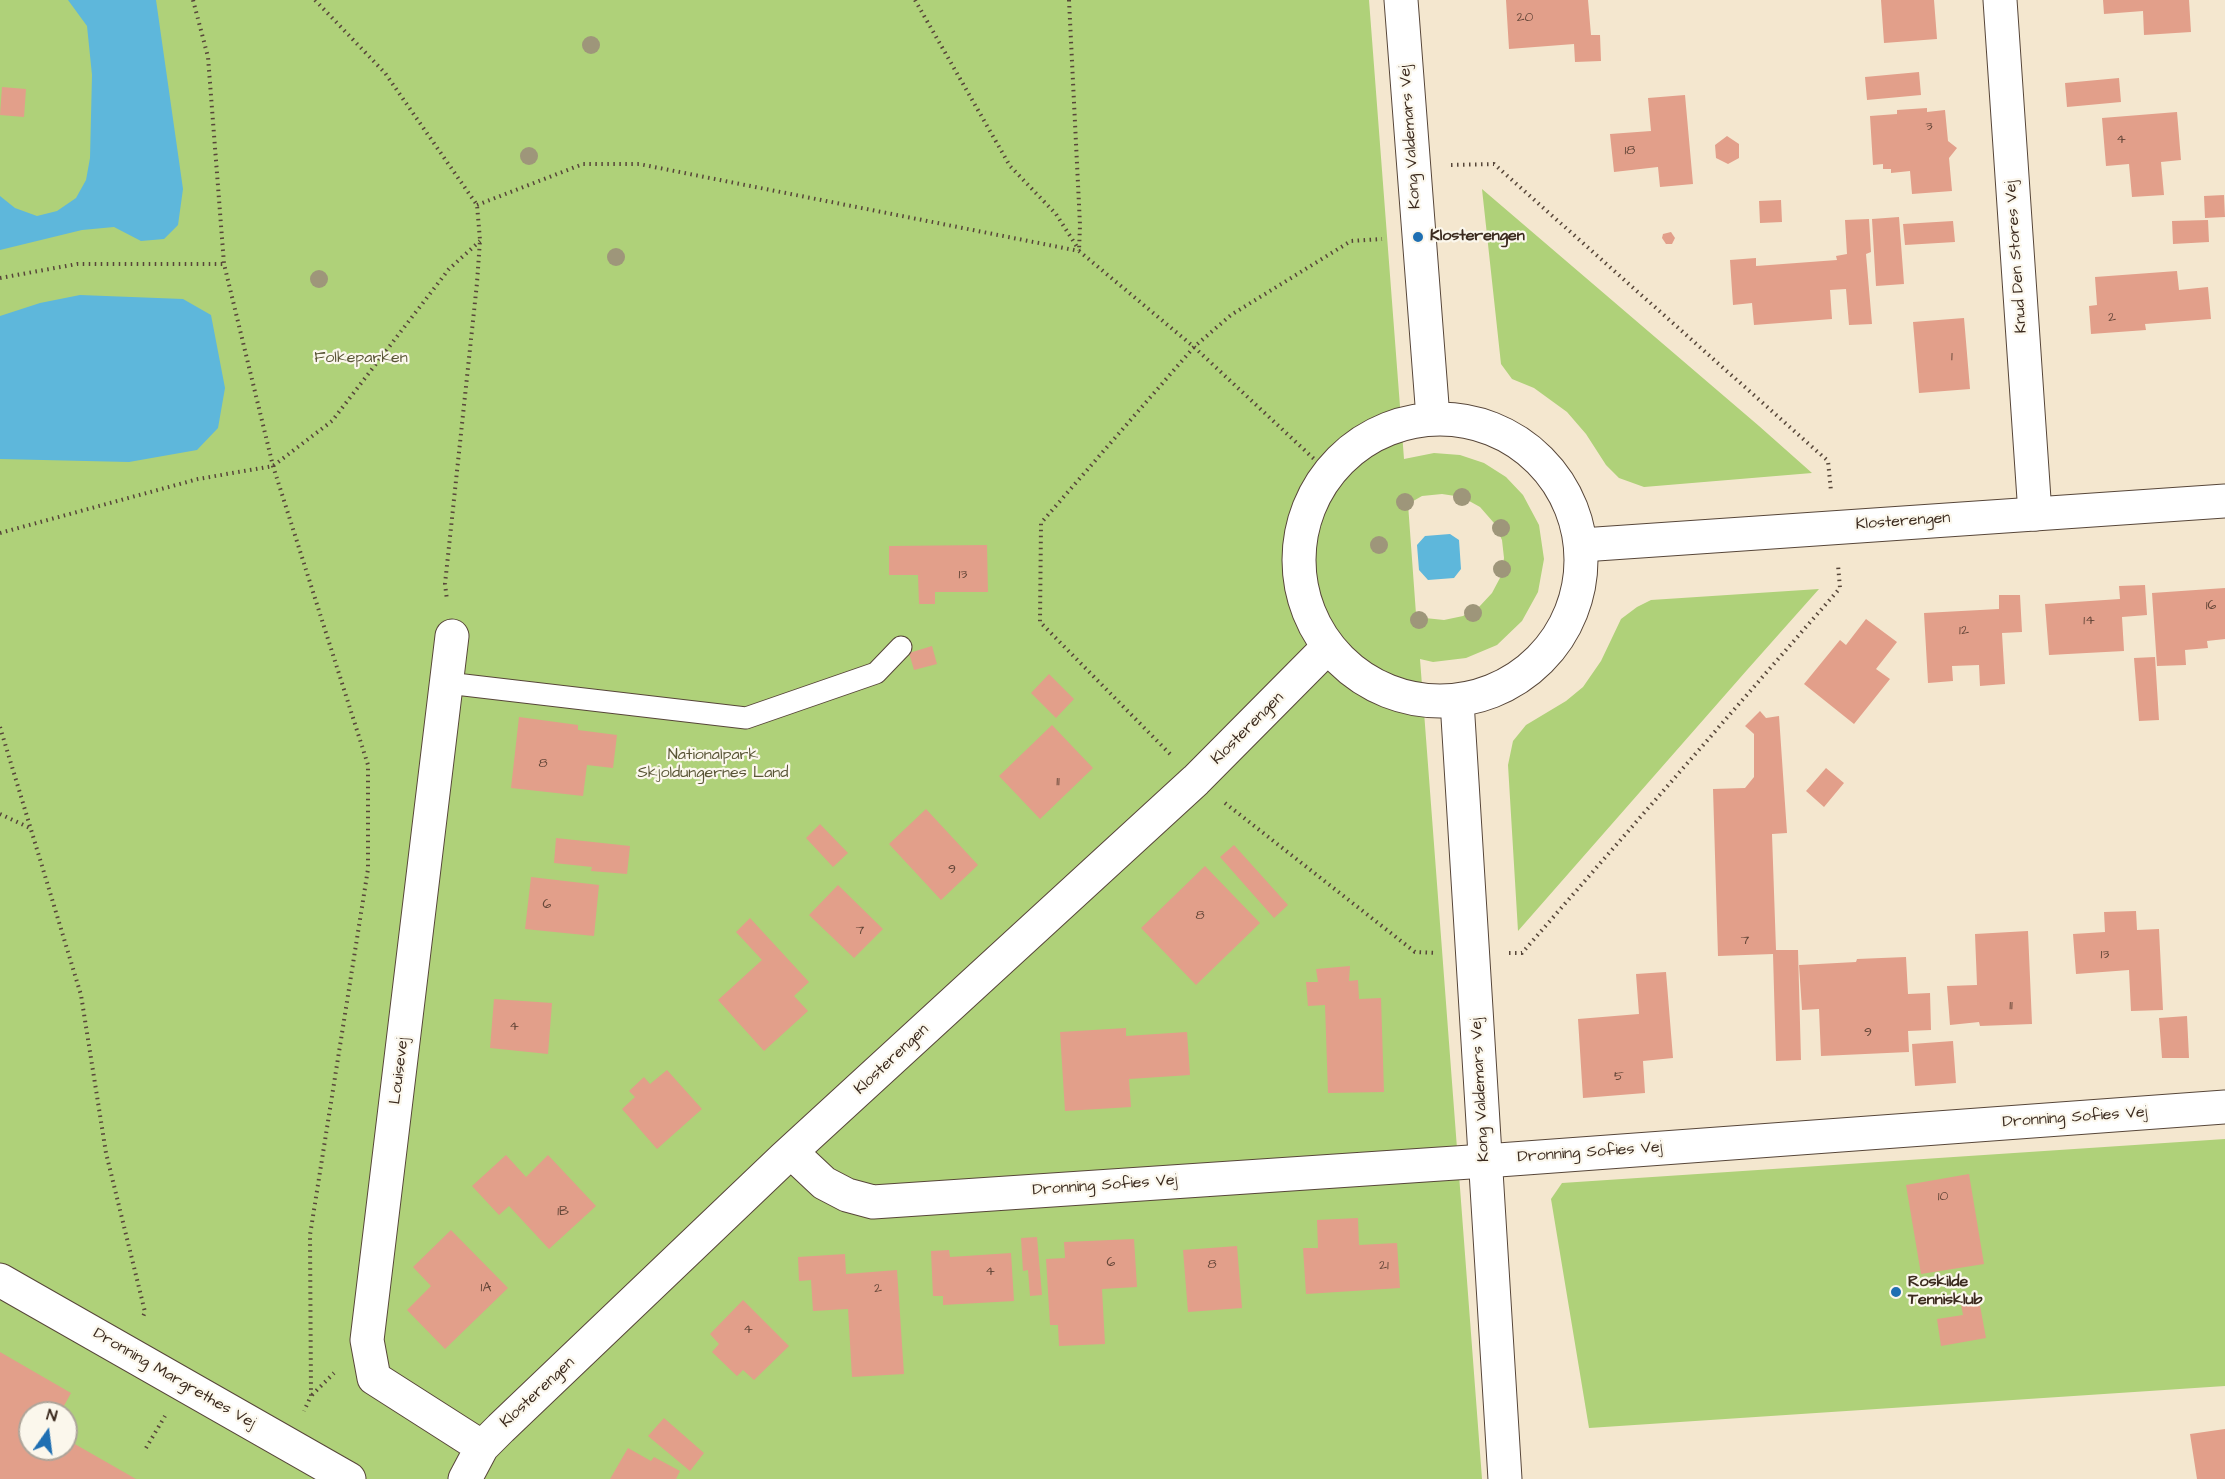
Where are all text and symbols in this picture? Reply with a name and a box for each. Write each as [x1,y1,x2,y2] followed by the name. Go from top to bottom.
[1517,10,1533,26] house number: 20
[1396,64,1426,210] street label: Kong Valdemars Vej
[1925,119,1933,135] house number: 3
[2116,132,2126,148] house number: 4
[1625,143,1635,159] house number: 18
[2002,180,2032,334] street label: Knud Den Stores Vej
[1430,227,1525,247] place label: Klosterengen
[1411,230,1425,244] marker: Klosterengen
[2108,310,2116,326] house number: 2
[314,349,408,369] park label: Folkeparken
[1951,349,1953,365] house number: 1
[1855,509,1951,535] street label: Klosterengen
[959,567,967,583] house number: 13
[2206,598,2216,614] house number: 16
[2083,613,2095,629] house number: 14
[1959,623,1969,639] house number: 12
[1208,689,1288,769] street label: Klosterengen
[637,746,789,784] park label: Nationalpark Skjoldungernes Land
[538,756,548,772] house number: 8
[1056,774,1060,790] house number: 11
[948,862,956,878] house number: 9
[543,897,551,913] house number: 6
[1195,908,1205,924] house number: 8
[856,923,864,939] house number: 7
[1741,933,1749,949] house number: 7
[2101,947,2109,963] house number: 13
[2009,998,2013,1014] house number: 11
[1468,1017,1494,1163] street label: Kong Valdemars Vej
[509,1019,519,1035] house number: 4
[851,1021,933,1099] street label: Klosterengen
[1864,1025,1872,1041] house number: 9
[386,1037,414,1105] street label: Louisevej
[1614,1069,1624,1085] house number: 5
[2002,1103,2148,1133] street label: Dronning Sofies Vej
[1517,1138,1663,1168] street label: Dronning Sofies Vej
[1032,1171,1178,1201] street label: Dronning Sofies Vej
[1938,1189,1948,1205] house number: 10
[557,1204,569,1220] house number: 1B
[1107,1255,1115,1271] house number: 6
[1207,1257,1217,1273] house number: 8
[1379,1258,1389,1274] house number: 21
[985,1264,995,1280] house number: 4
[1908,1273,1983,1311] place label: Roskilde Tennisklub
[481,1280,491,1296] house number: 1A
[874,1281,882,1297] house number: 2
[1889,1285,1903,1299] marker: Roskilde Tennisklub
[743,1322,753,1338] house number: 4
[89,1325,259,1433] street label: Dronning Margrethes Vej
[497,1354,579,1432] street label: Klosterengen
[18,1401,78,1461] north arrow
[44,1404,59,1427] text: N

